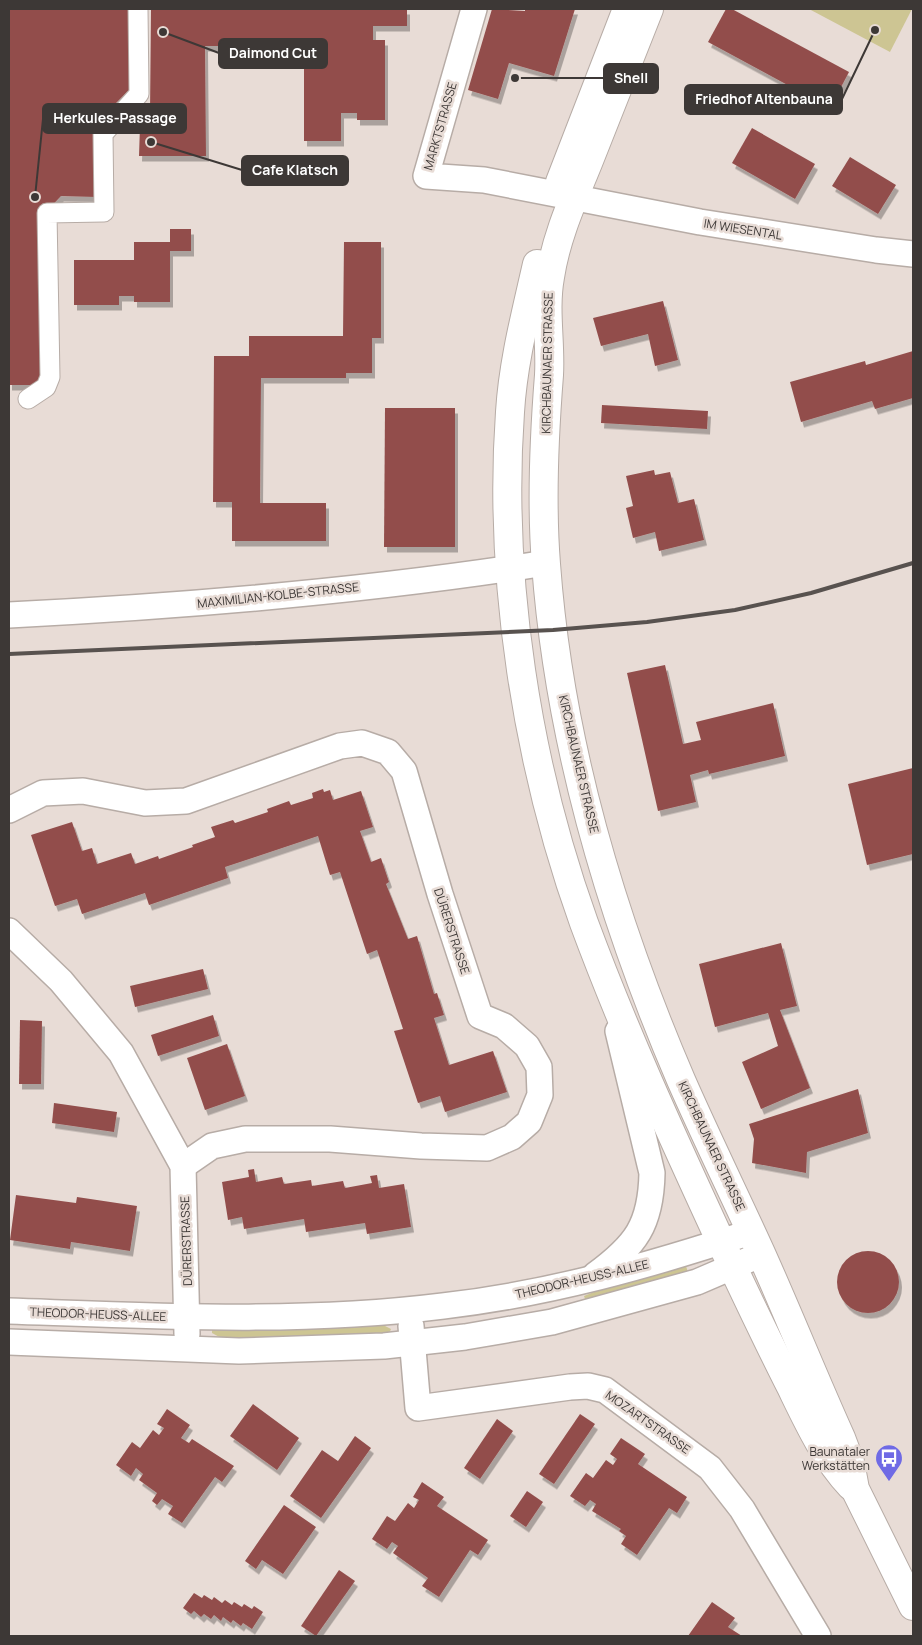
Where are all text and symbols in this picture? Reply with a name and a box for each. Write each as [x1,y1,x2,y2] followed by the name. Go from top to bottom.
[219,39,327,68] callout: Daimond Cut
[229,43,317,62] text: Daimond Cut
[604,64,658,93] callout: Shell
[614,68,648,87] text: Shell
[419,80,461,172] street label: MARKTSTRASSE
[685,85,842,114] callout: Friedhof Altenbauna
[695,89,833,108] text: Friedhof Altenbauna
[43,104,186,133] callout: Herkules-Passage
[53,108,177,127] text: Herkules-Passage
[242,156,348,185] callout: Cafe Klatsch
[252,160,338,179] text: Cafe Klatsch
[703,214,783,244] street label: IM WIESENTAL
[537,292,557,434] street label: KIRCHBAUNAER STRASSE
[196,578,360,612] street label: MAXIMILIAN-KOLBE-STRASSE
[555,693,603,835] street label: KIRCHBAUNAER STRASSE
[430,886,474,976] street label: DÜRERSTRASSE
[674,1078,750,1214] street label: KIRCHBAUNAER STRASSE
[176,1196,196,1286] street label: DÜRERSTRASSE
[514,1255,651,1303] street label: THEODOR-HEUSS-ALLEE
[29,1303,167,1325] street label: THEODOR-HEUSS-ALLEE
[602,1386,694,1458] street label: MOZARTSTRASSE
[802,1443,871,1474] place label: Baunataler Werkstätten
[874,1443,904,1482] bus stop icon: Baunataler Werkstätten

